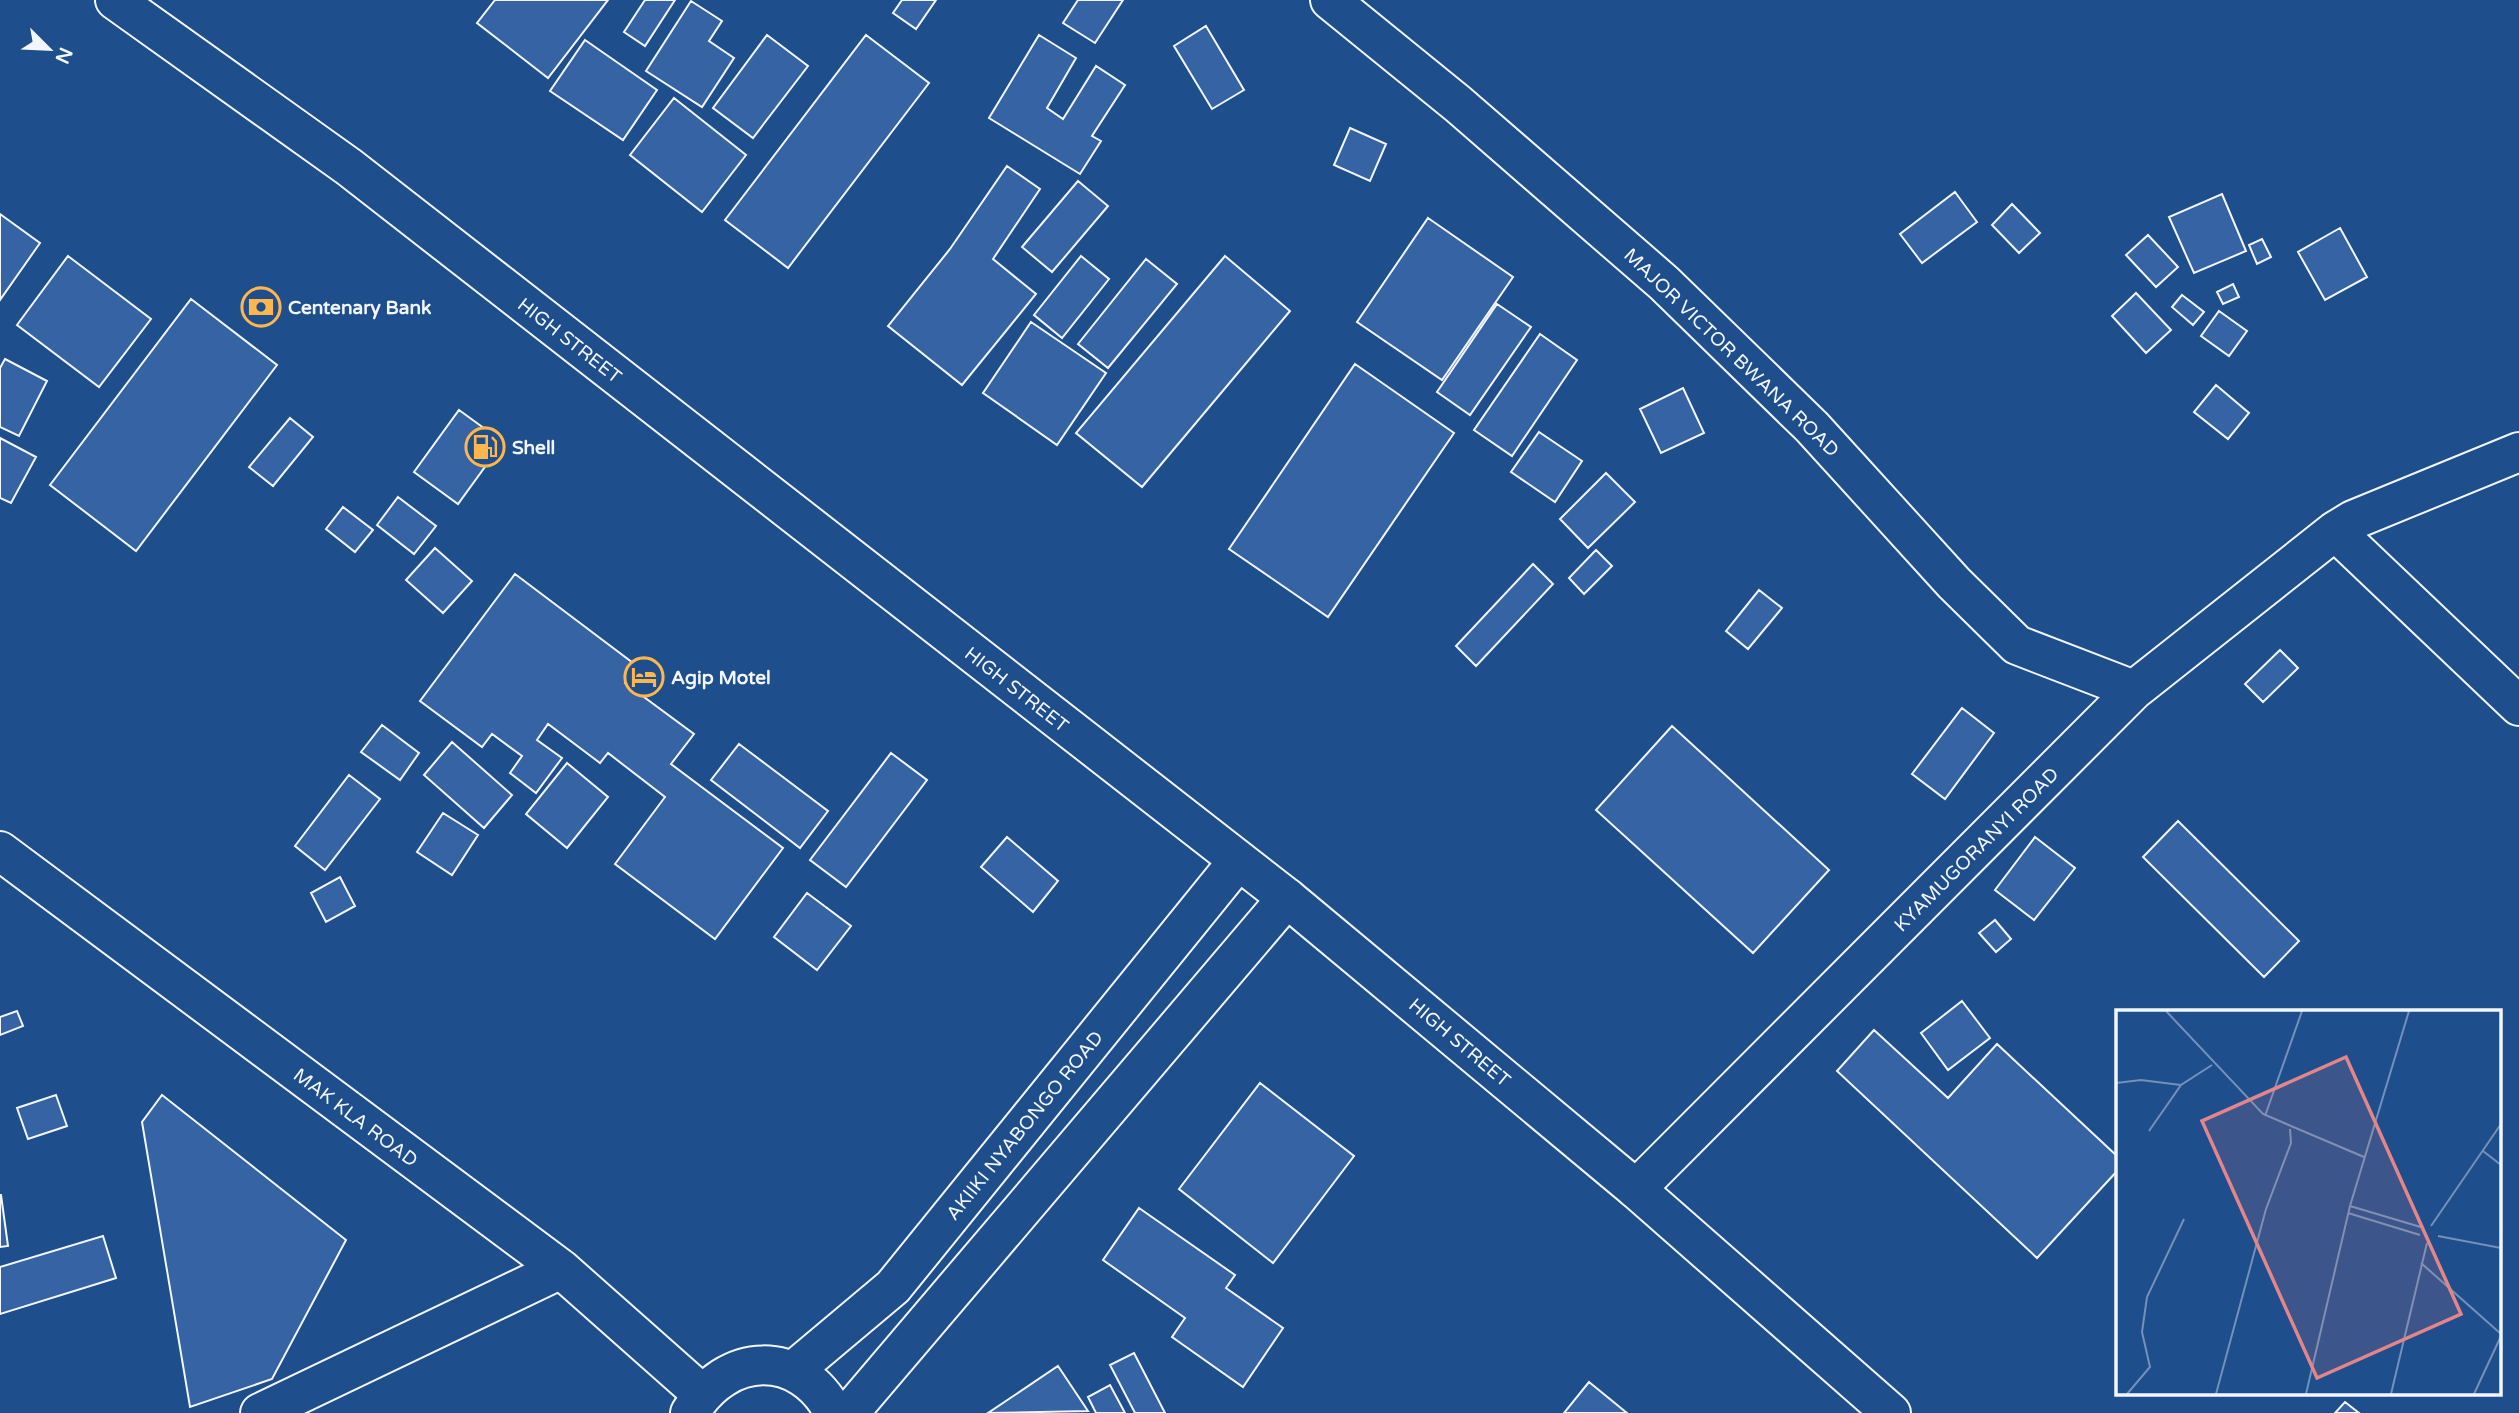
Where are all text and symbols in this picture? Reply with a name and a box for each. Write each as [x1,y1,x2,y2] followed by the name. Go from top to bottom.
[14,14,84,84] north arrow
[50,44,77,67] text: N
[1619,244,1843,461] street label: MAJOR VICTOR BWANA ROAD
[240,286,282,328] bank icon: Centenary Bank
[513,294,626,388] street label: HIGH STREET
[288,297,432,320] place label: Centenary Bank
[464,426,506,468] fuel station icon: Shell
[512,437,555,459] place label: Shell
[960,643,1073,737] street label: HIGH STREET
[623,656,665,698] hotel icon: Agip Motel
[671,667,771,690] place label: Agip Motel
[1890,763,2063,936] street label: KYAMUGORANYI ROAD
[1404,994,1515,1092] street label: HIGH STREET
[2116,1010,2502,1396] inset map
[942,1027,1108,1225] street label: AKIIKI NYABONGO ROAD
[289,1064,422,1172] street label: MAK KLA ROAD

